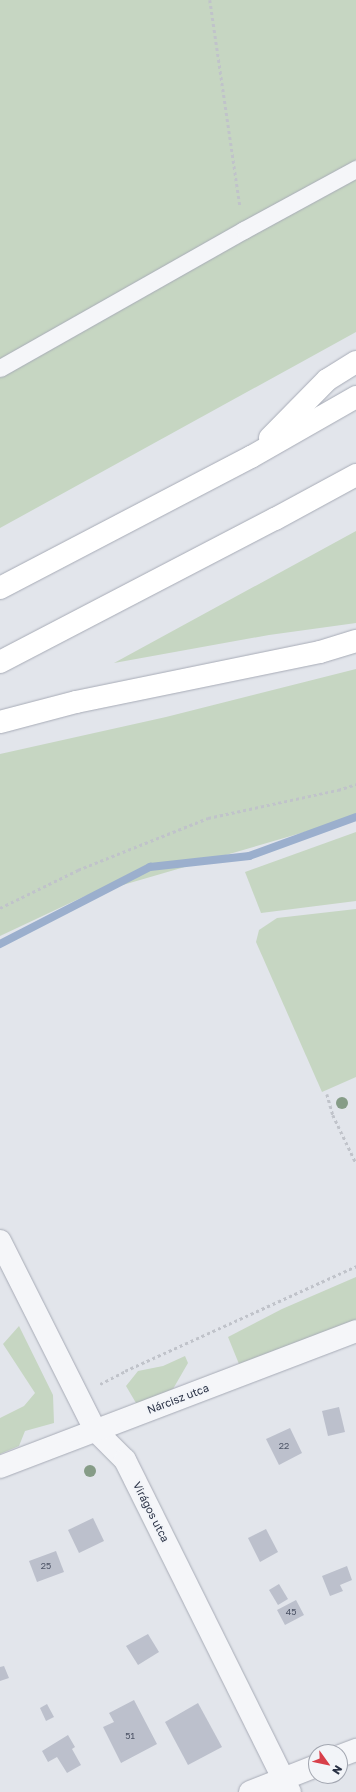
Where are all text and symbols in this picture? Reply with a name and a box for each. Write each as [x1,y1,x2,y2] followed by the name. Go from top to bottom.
[145,1381,211,1417] street label: Nárcisz utca
[279,1441,289,1451] house number: 22
[130,1480,172,1544] street label: Virágos utca
[41,1561,51,1571] house number: 25
[286,1607,296,1617] house number: 45
[125,1731,135,1741] house number: 51
[308,1744,348,1784] north arrow
[330,1763,345,1777] text: N

